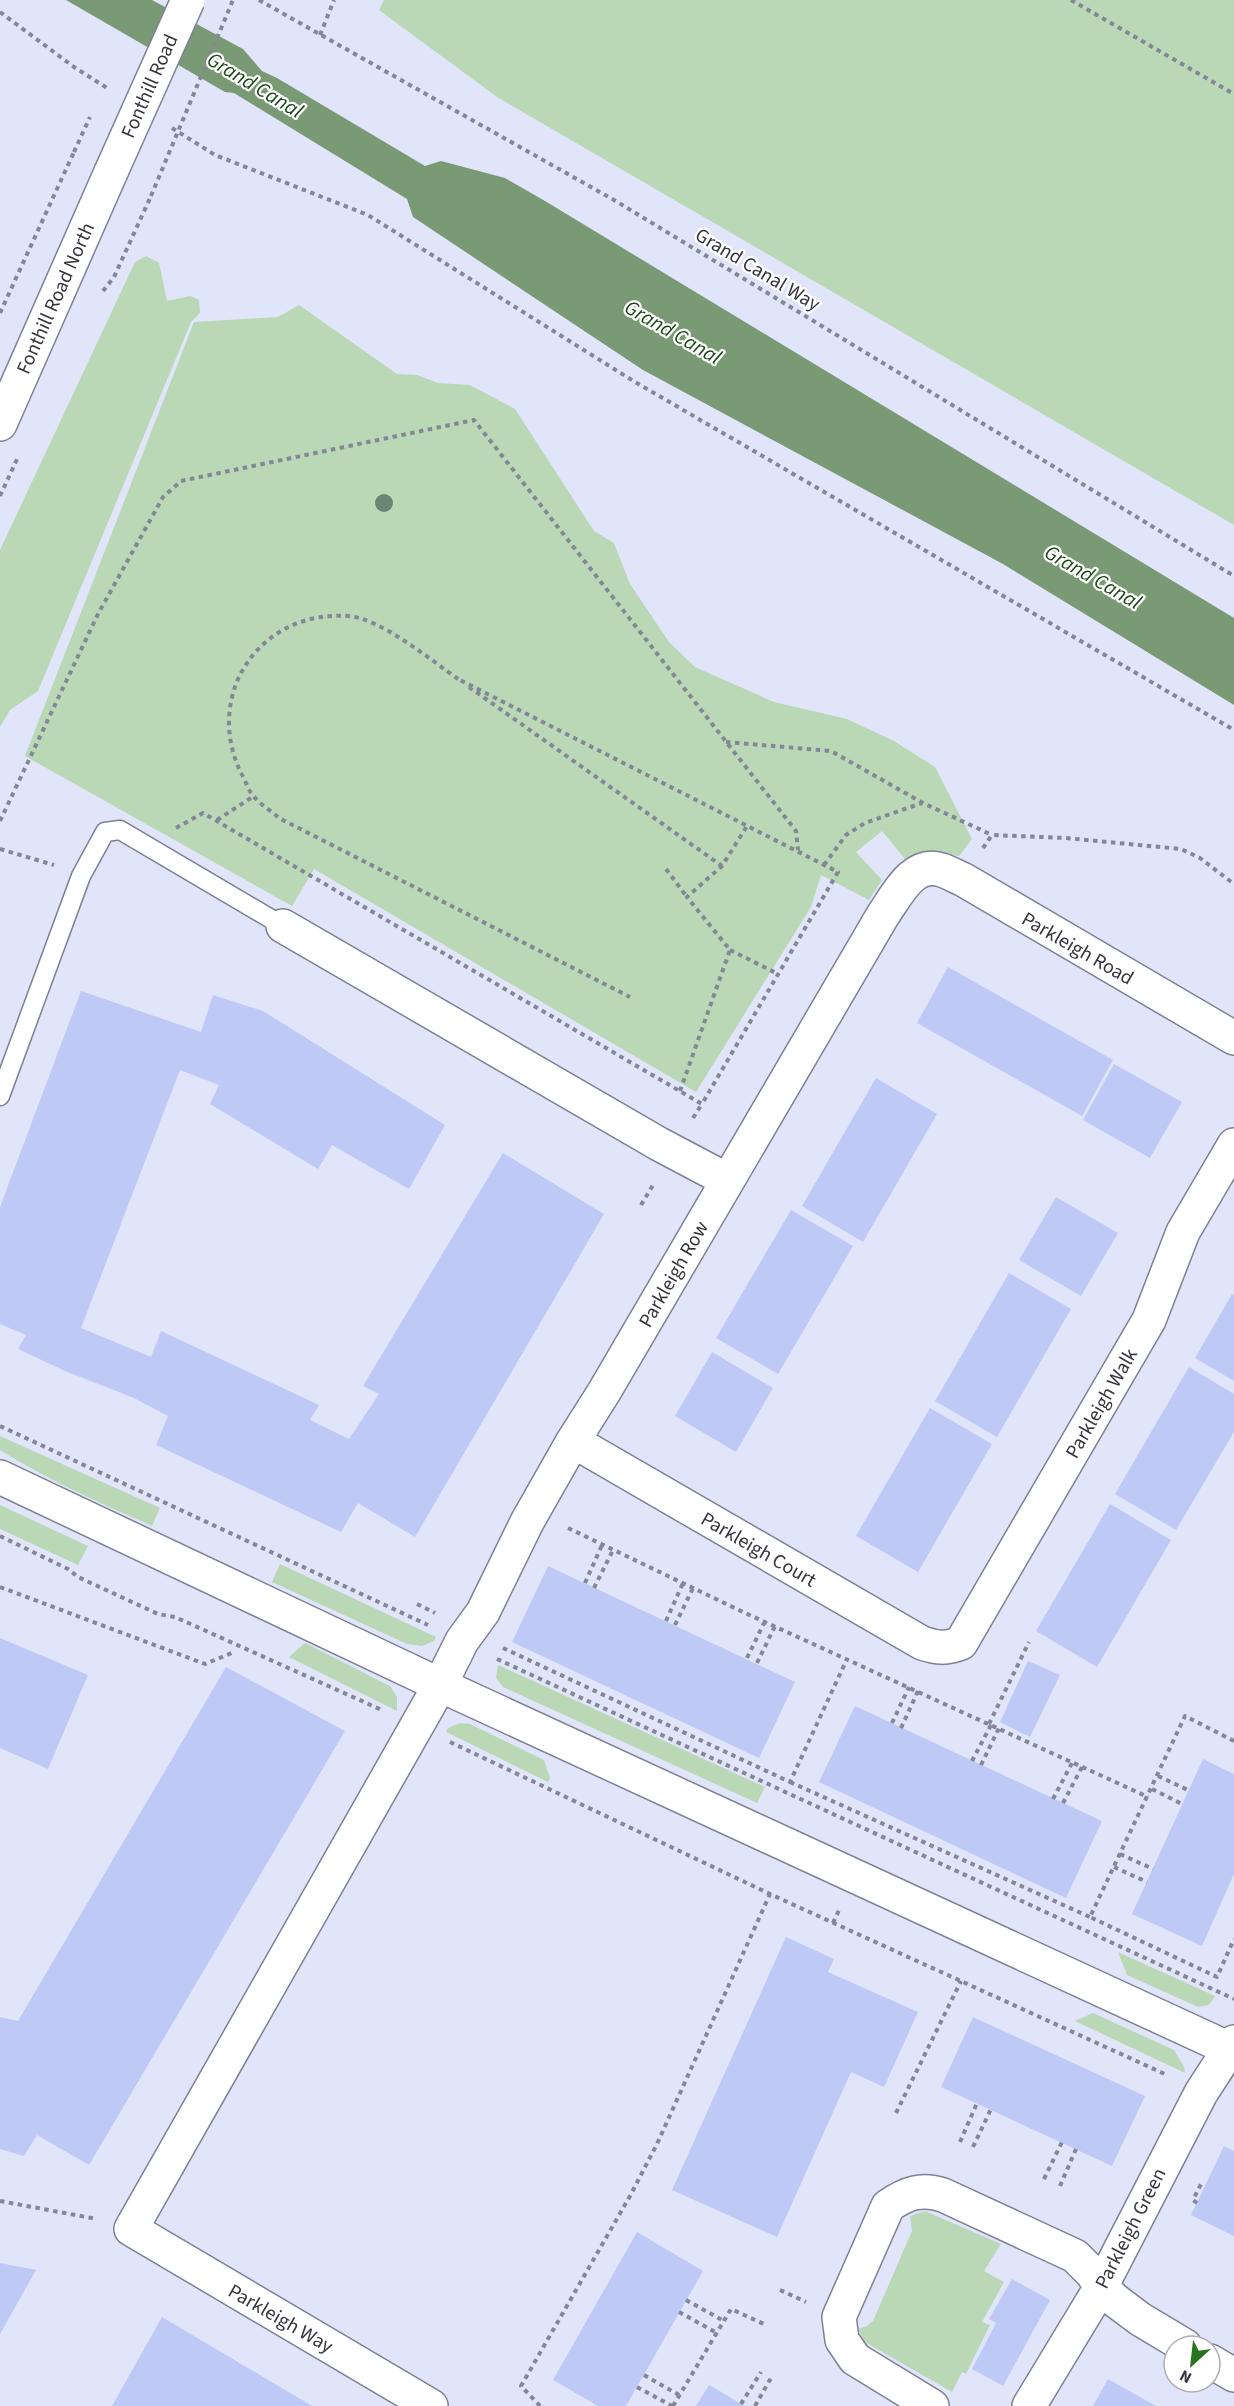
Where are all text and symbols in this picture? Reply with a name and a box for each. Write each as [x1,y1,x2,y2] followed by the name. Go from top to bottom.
[115,30,185,143] street label: Fonthill Road
[201,44,309,126] water label: Grand Canal
[10,218,102,379] street label: Fonthill Road North
[690,221,826,319] street label: Grand Canal Way
[619,292,728,372] water label: Grand Canal
[1039,537,1148,617] water label: Grand Canal
[1016,905,1139,992] street label: Parkleigh Road
[632,1216,716,1333] street label: Parkleigh Row
[1059,1343,1145,1464] street label: Parkleigh Walk
[696,1505,822,1594] street label: Parkleigh Court
[1088,2163,1173,2294] street label: Parkleigh Green
[223,2277,339,2361] street label: Parkleigh Way
[1162,2334,1222,2394] north arrow
[1176,2364,1195,2389] text: N

